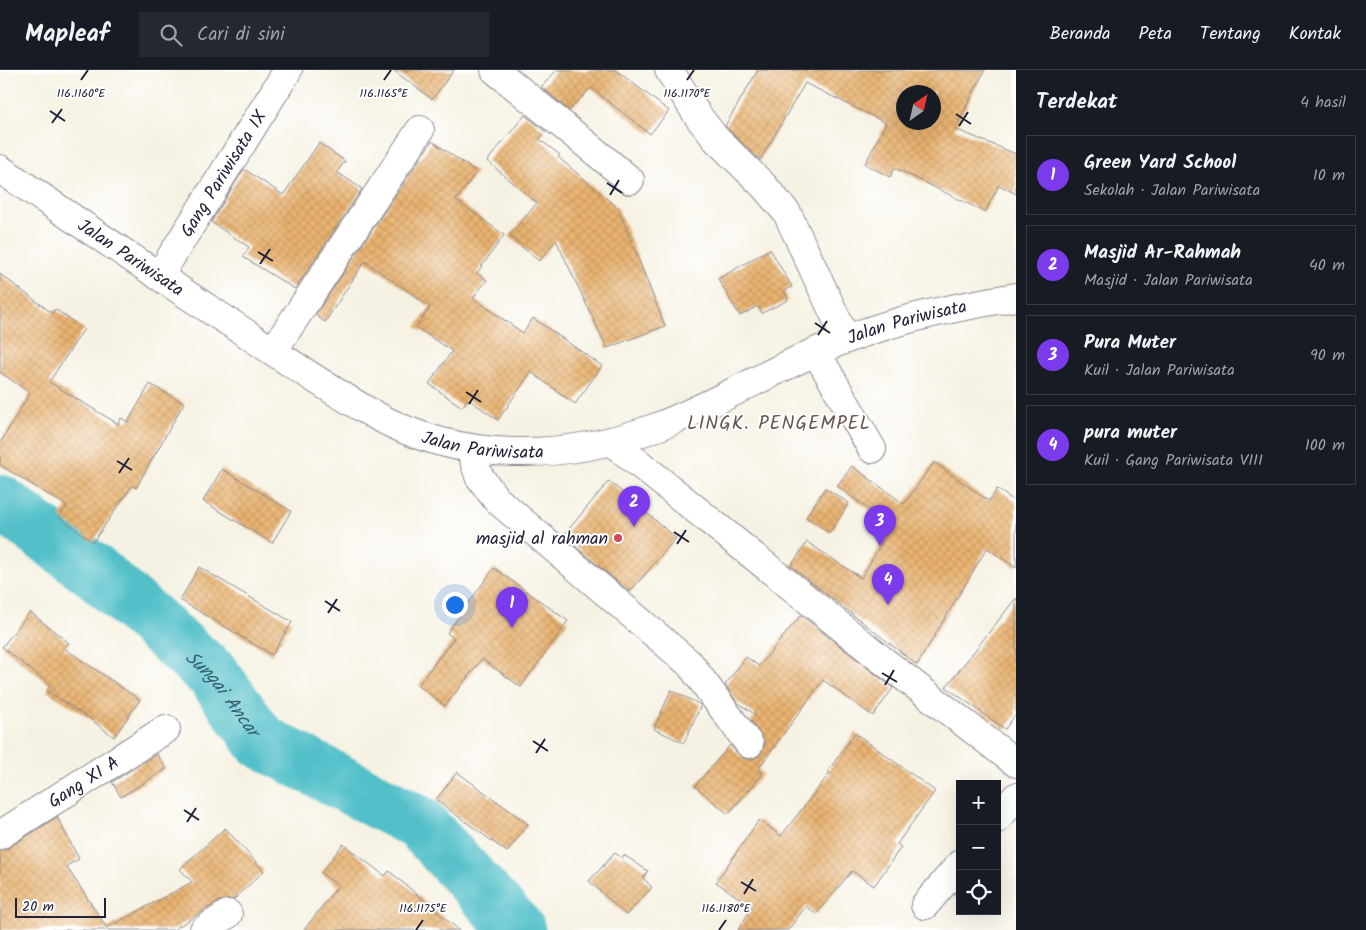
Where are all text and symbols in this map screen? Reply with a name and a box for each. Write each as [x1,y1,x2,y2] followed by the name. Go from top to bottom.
[139,12,489,57] search box
[25,15,109,54] text: Mapleaf
[197,20,285,50] text: Cari di sini
[1050,20,1111,49] text: Beranda
[1139,20,1172,49] text: Peta
[1200,20,1261,49] text: Tentang
[1289,20,1341,49] text: Kontak
[157,21,185,49] icon: search
[57,84,106,103] text: 116.1160°E
[360,84,409,103] text: 116.1165°E
[663,84,712,103] text: 116.1170°E
[896,85,941,130] north arrow
[1036,86,1117,119] text: Terdekat
[1300,90,1346,115] text: 4 hasil
[174,104,276,244] street label: Gang Pariwisata IX
[1084,148,1236,178] text: Green Yard School
[1051,163,1055,188] text: 1
[1313,163,1345,188] text: 10 m
[1084,178,1260,203] text: Sekolah · Jalan Pariwisata
[71,212,189,305] street label: Jalan Pariwisata
[1084,238,1241,268] text: Masjid Ar-Rahmah
[1048,253,1058,278] text: 2
[1309,253,1345,278] text: 40 m
[1084,268,1253,293] text: Masjid · Jalan Pariwisata
[843,293,970,353] street label: Jalan Pariwisata
[1084,328,1176,358] text: Pura Muter
[1049,343,1057,368] text: 3
[1310,343,1345,368] text: 90 m
[1084,358,1235,383] text: Kuil · Jalan Pariwisata
[687,409,871,439] district label: LINGK. PENGEMPEL
[1084,418,1177,448] text: pura muter
[417,424,544,468] street label: Jalan Pariwisata
[1049,433,1057,458] text: 4
[1305,433,1345,458] text: 100 m
[1084,448,1263,473] text: Kuil · Gang Pariwisata VIII
[618,486,650,527] pin: 2
[864,505,896,546] pin: 3
[476,525,608,554] place label: masjid al rahman
[612,532,624,544] marker: masjid al rahman
[872,564,904,605] pin: 4
[496,587,528,628] pin: 1
[442,592,468,618] your location
[178,644,268,747] water label: Sungai Ancar
[43,749,126,817] street label: Gang XI A
[956,780,1001,915] map controls
[956,780,1001,825] button: +
[956,825,1001,870] button: −
[956,870,1001,915] button: locate
[15,895,106,918] scale bar
[22,896,54,918] text: 20 m
[399,899,448,918] text: 116.1175°E
[702,899,751,918] text: 116.1180°E

